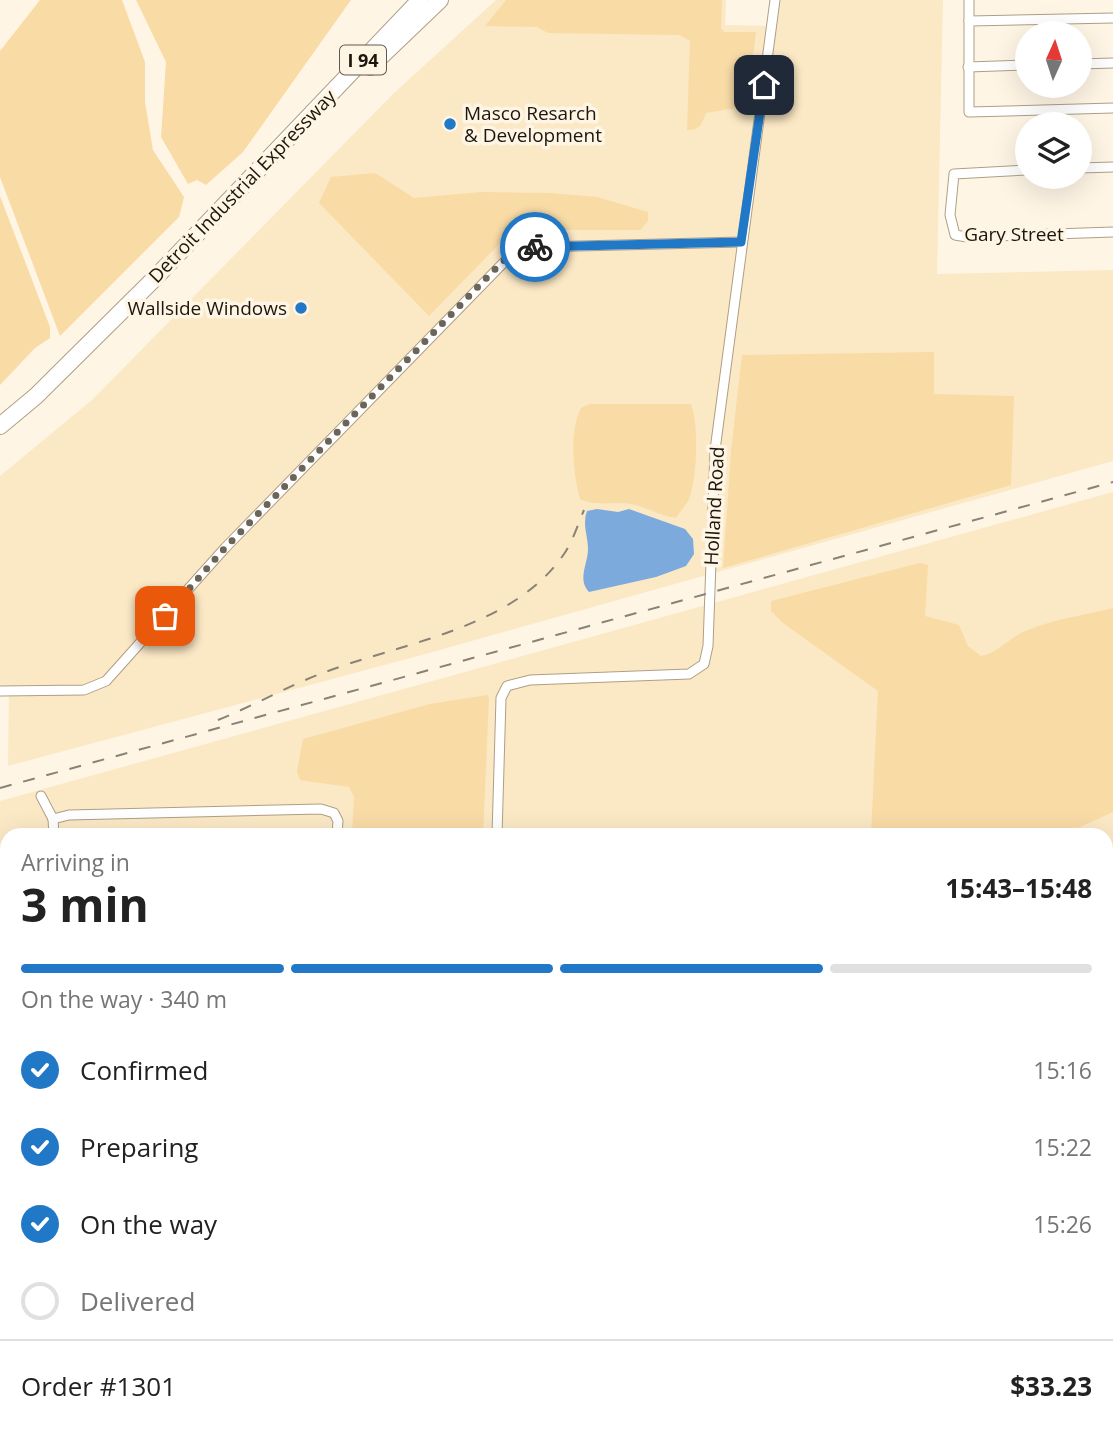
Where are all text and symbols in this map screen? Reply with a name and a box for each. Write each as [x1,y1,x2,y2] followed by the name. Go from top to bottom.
[1015,21,1092,98] north arrow
[1015,21,1092,189] map controls
[340,46,386,74] road number: I 94
[734,55,794,115] pin
[745,66,783,104] icon: home
[143,83,342,288] street label: Detroit Industrial Expressway
[464,100,602,148] place label: Masco Resarch & Development
[1015,112,1092,189] button: layers
[442,116,458,132] marker: Masco Resarch & Development
[500,212,570,282] courier
[964,221,1064,247] street label: Gary Street
[516,228,554,266] icon: bike
[127,295,287,321] place label: Wallside Windows
[293,300,309,316] marker: Wallside Windows
[698,446,730,566] street label: Holland Road
[135,586,195,646] pin
[146,597,184,635] icon: bag
[21,846,130,878] text: Arriving in
[945,870,1092,906] text: 15:43–15:48
[21,873,149,935] text: 3 min
[21,983,227,1015] text: On the way · 340 m
[21,1051,59,1089] icon: check
[80,1052,208,1088] text: Confirmed
[1033,1054,1092,1086] text: 15:16
[21,1128,59,1166] icon: check
[80,1129,198,1165] text: Preparing
[1033,1131,1092,1163] text: 15:22
[21,1205,59,1243] icon: check
[80,1206,217,1242] text: On the way
[1033,1208,1092,1240] text: 15:26
[80,1283,195,1319] text: Delivered
[21,1368,176,1404] text: Order #1301
[1010,1368,1092,1404] text: $33.23

